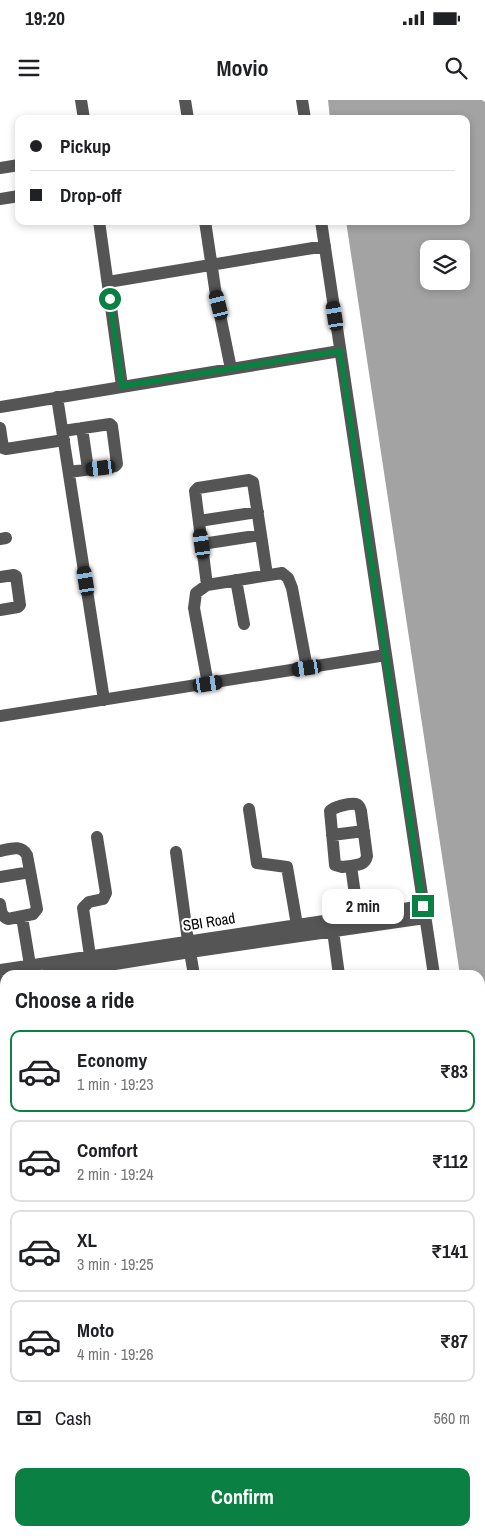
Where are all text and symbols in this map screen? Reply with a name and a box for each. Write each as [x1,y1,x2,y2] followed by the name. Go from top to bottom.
[25,5,65,31] text: 19:20
[216,53,269,83] text: Movio
[15,54,43,82] icon: menu
[442,54,470,82] icon: search
[60,133,111,159] text: Pickup
[60,182,121,208] text: Drop-off
[420,240,470,290] map controls
[420,240,470,290] button: layers
[99,288,121,310] route start
[208,289,229,321] car
[325,300,344,332] car
[85,459,116,477] car
[192,528,211,560] car
[76,565,95,597] car
[291,658,322,678] car
[192,674,223,694] car
[323,888,406,924] callout: 2 min
[346,895,380,917] text: 2 min
[412,895,434,917] route end
[181,907,237,936] street label: SBI Road
[15,985,134,1015] text: Choose a ride
[77,1047,147,1073] text: Economy
[17,1049,62,1094] icon: car
[440,1058,468,1084] text: ₹83
[77,1073,154,1095] text: 1 min · 19:23
[77,1137,138,1163] text: Comfort
[17,1139,62,1184] icon: car
[432,1148,468,1174] text: ₹112
[77,1163,154,1185] text: 2 min · 19:24
[77,1227,97,1253] text: XL
[17,1229,62,1274] icon: car
[431,1238,468,1264] text: ₹141
[77,1253,154,1275] text: 3 min · 19:25
[77,1317,114,1343] text: Moto
[17,1319,62,1364] icon: car
[440,1328,468,1354] text: ₹87
[77,1343,154,1365] text: 4 min · 19:26
[15,1404,43,1432] icon: cash
[55,1405,91,1431] text: Cash
[434,1407,470,1429] text: 560 m
[15,1468,470,1526] button: Confirm

